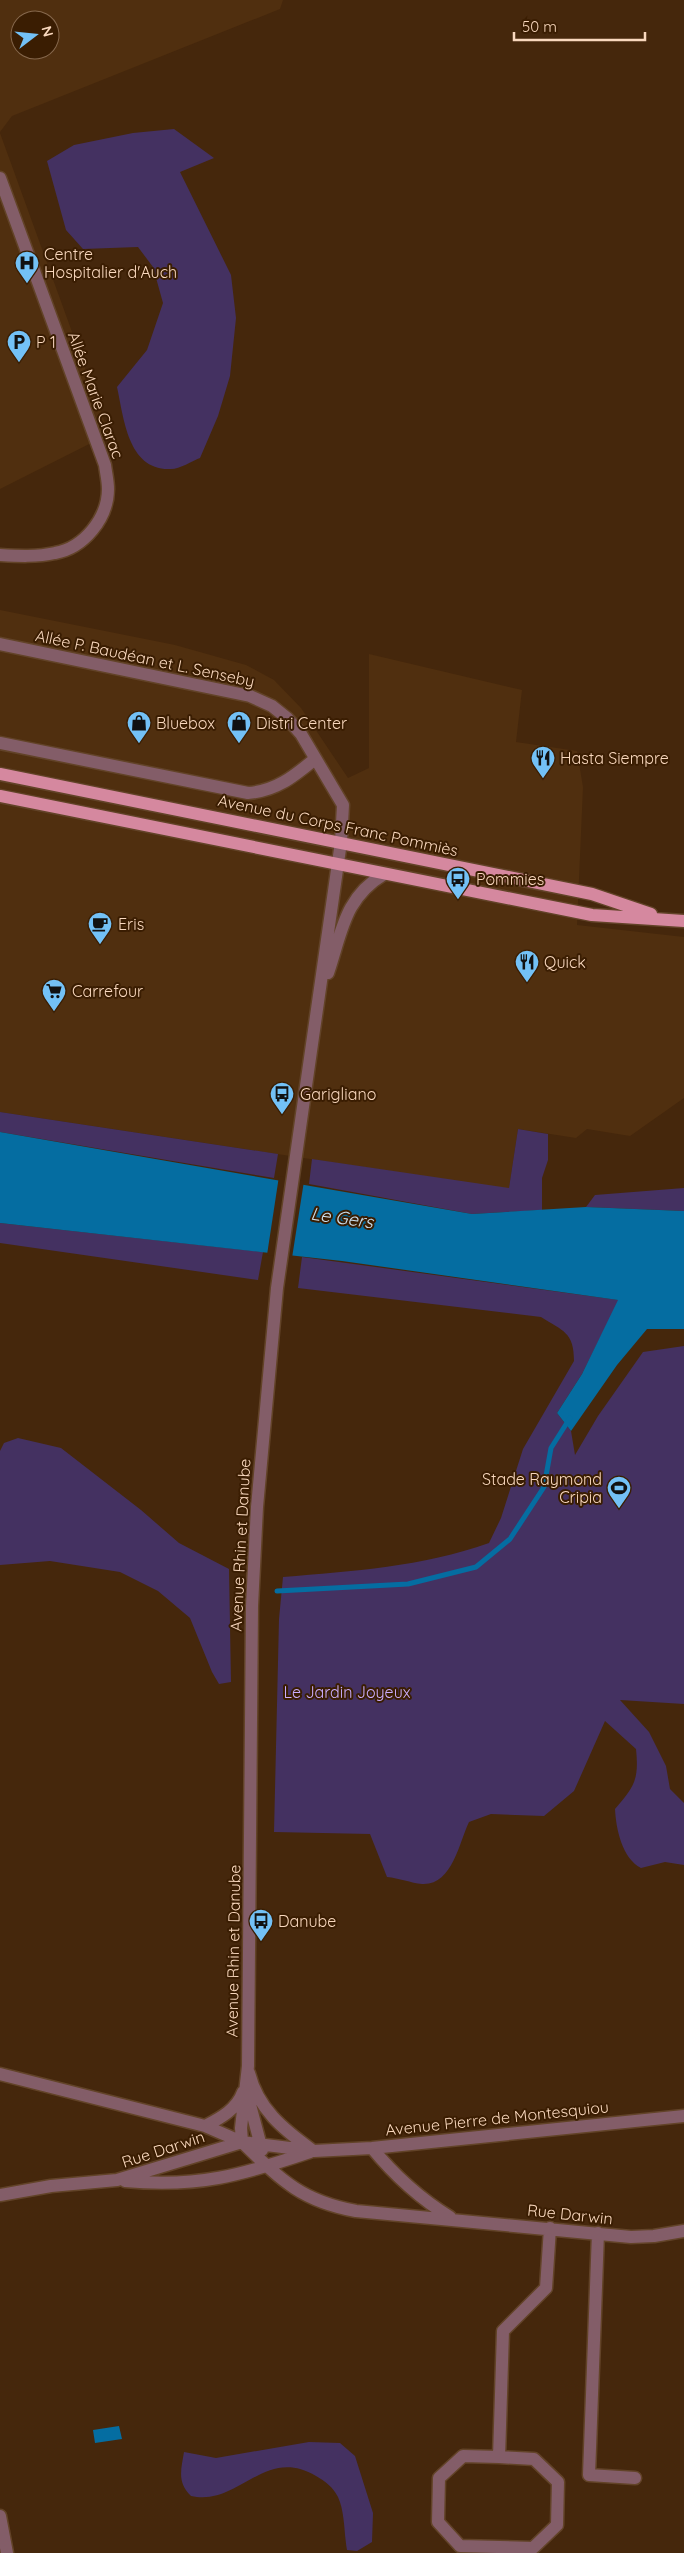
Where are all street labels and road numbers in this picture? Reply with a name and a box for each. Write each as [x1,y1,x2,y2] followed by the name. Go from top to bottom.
[64,329,128,461] street label: Allée Marie Clarac
[34,625,256,691] street label: Allée P. Baudéan et L. Senseby
[216,790,460,860] street label: Avenue du Corps Franc Pommiès
[225,1458,255,1632] street label: Avenue Rhin et Danube
[221,1864,245,2038] street label: Avenue Rhin et Danube
[384,2096,610,2140] street label: Avenue Pierre de Montesquiou
[119,2126,207,2172] street label: Rue Darwin
[526,2200,614,2228] street label: Rue Darwin

